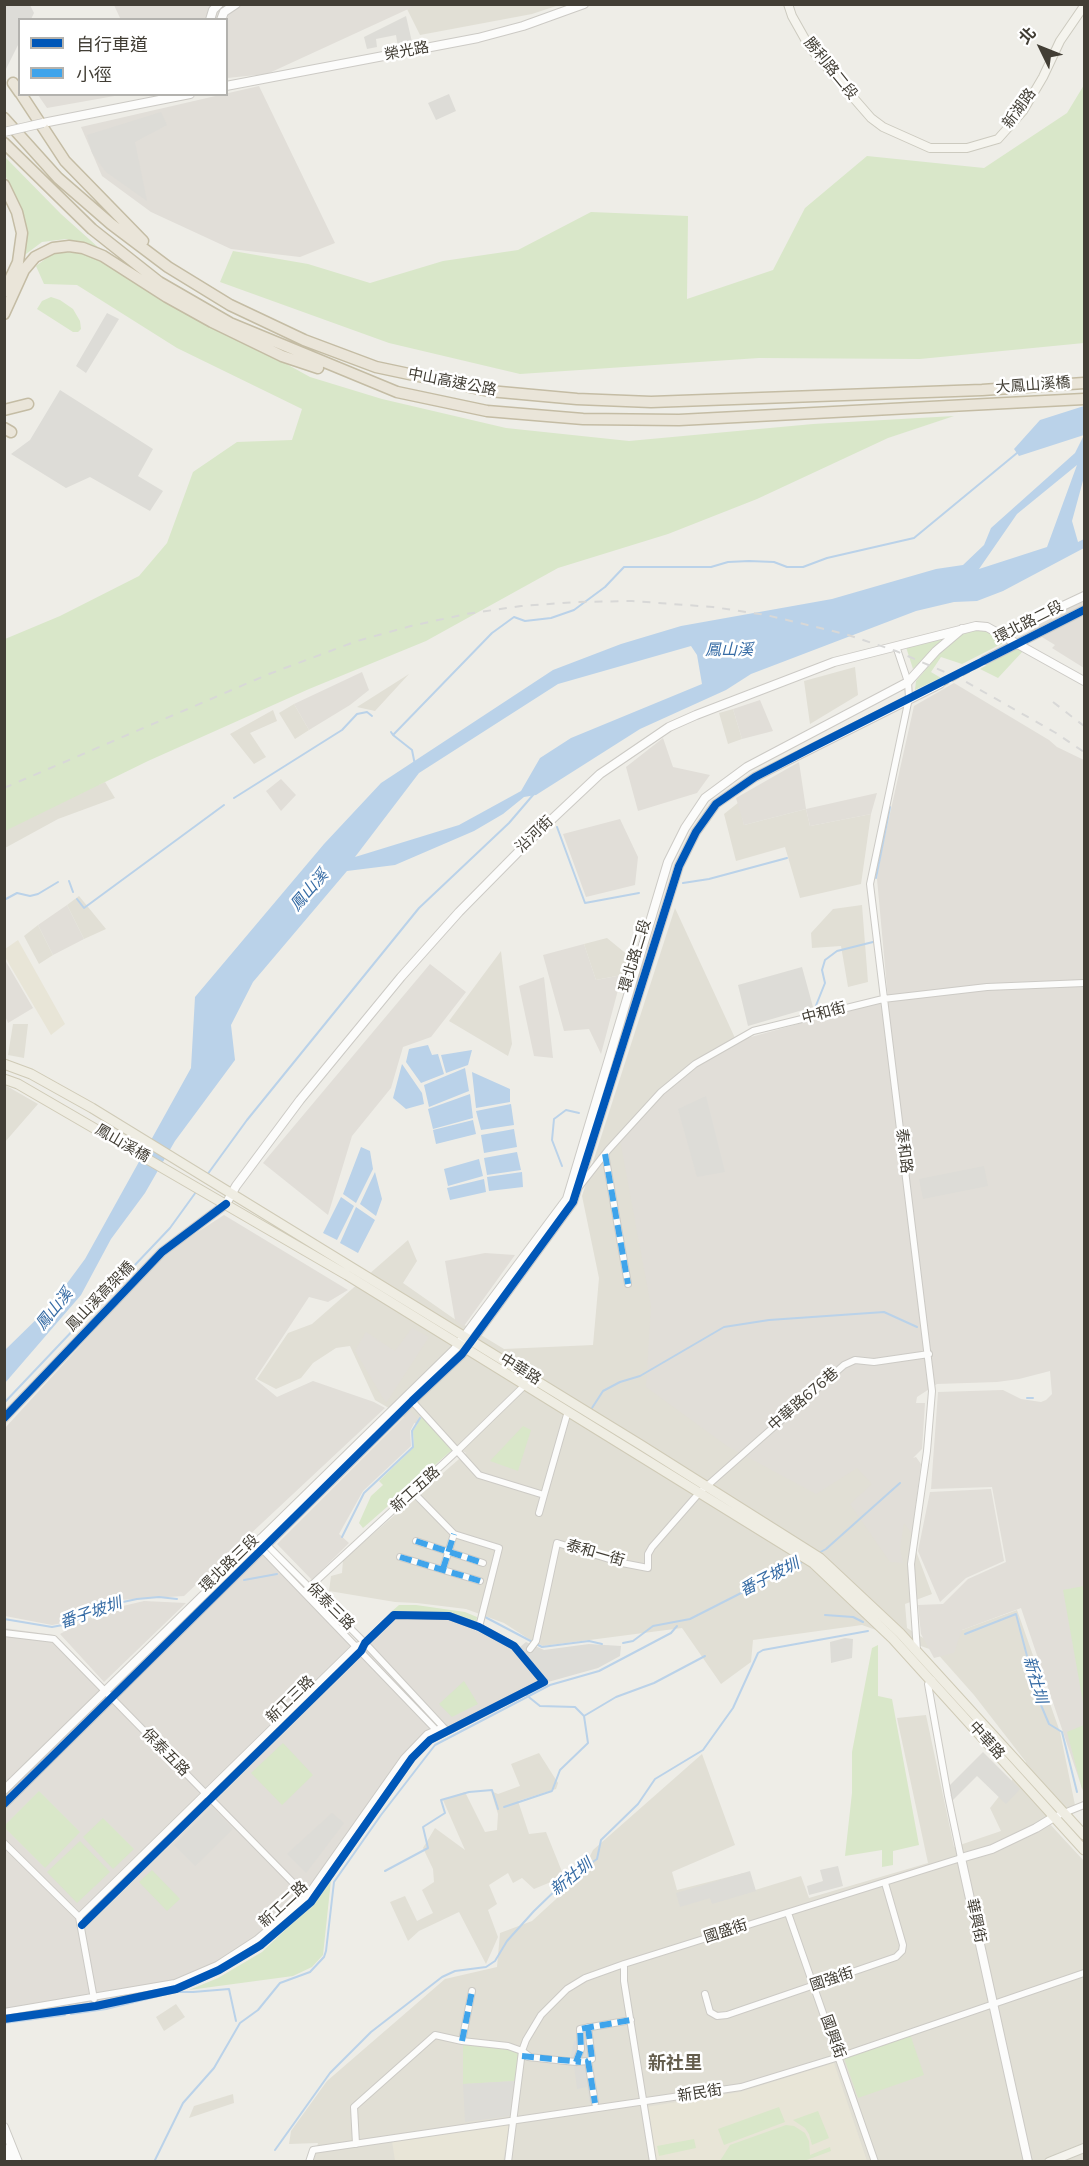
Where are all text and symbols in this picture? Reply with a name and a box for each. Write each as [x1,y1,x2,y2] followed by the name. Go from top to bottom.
[18,18,228,96] legend
[1011,18,1071,78] north arrow
[1014,22,1041,49] text: 北
[76,33,148,57] text: 自行車道
[799,34,861,104] street label: 勝利路二段
[383,39,431,65] street label: 榮光路
[76,63,112,87] text: 小徑
[999,86,1041,132] street label: 新湖路
[406,366,498,400] street label: 中山高速公路
[995,374,1071,398] street label: 大鳳山溪橋
[992,598,1066,648] street label: 環北路二段
[705,641,753,661] water label: 鳳山溪
[513,813,557,857] street label: 沿河街
[287,867,333,915] water label: 鳳山溪
[616,918,656,994] street label: 環北路二段
[800,999,848,1029] street label: 中和街
[92,1121,152,1167] street label: 鳳山溪橋
[891,1128,915,1174] street label: 泰和路
[63,1258,139,1336] street label: 鳳山溪高架橋
[32,1285,78,1335] water label: 鳳山溪
[496,1350,544,1390] street label: 中華路
[765,1365,843,1435] street label: 中華路676巷
[388,1463,444,1517] street label: 新工五路
[197,1531,263,1597] street label: 環北路三段
[564,1537,626,1571] street label: 泰和一街
[737,1555,803,1601] water label: 番子坡圳
[302,1579,358,1635] street label: 保泰三路
[58,1595,124,1633] water label: 番子坡圳
[1018,1654,1050,1706] water label: 新社圳
[263,1673,319,1727] street label: 新工三路
[964,1718,1008,1764] street label: 中華路
[137,1725,193,1781] street label: 保泰五路
[547,1855,597,1901] water label: 新社圳
[256,1878,312,1932] street label: 新工二路
[962,1897,988,1945] street label: 華興街
[702,1916,750,1948] street label: 國盛街
[808,1964,856,1996] street label: 國強街
[816,2013,848,2061] street label: 國興街
[648,2054,702,2076] district label: 新社里
[676,2082,724,2106] street label: 新民街

